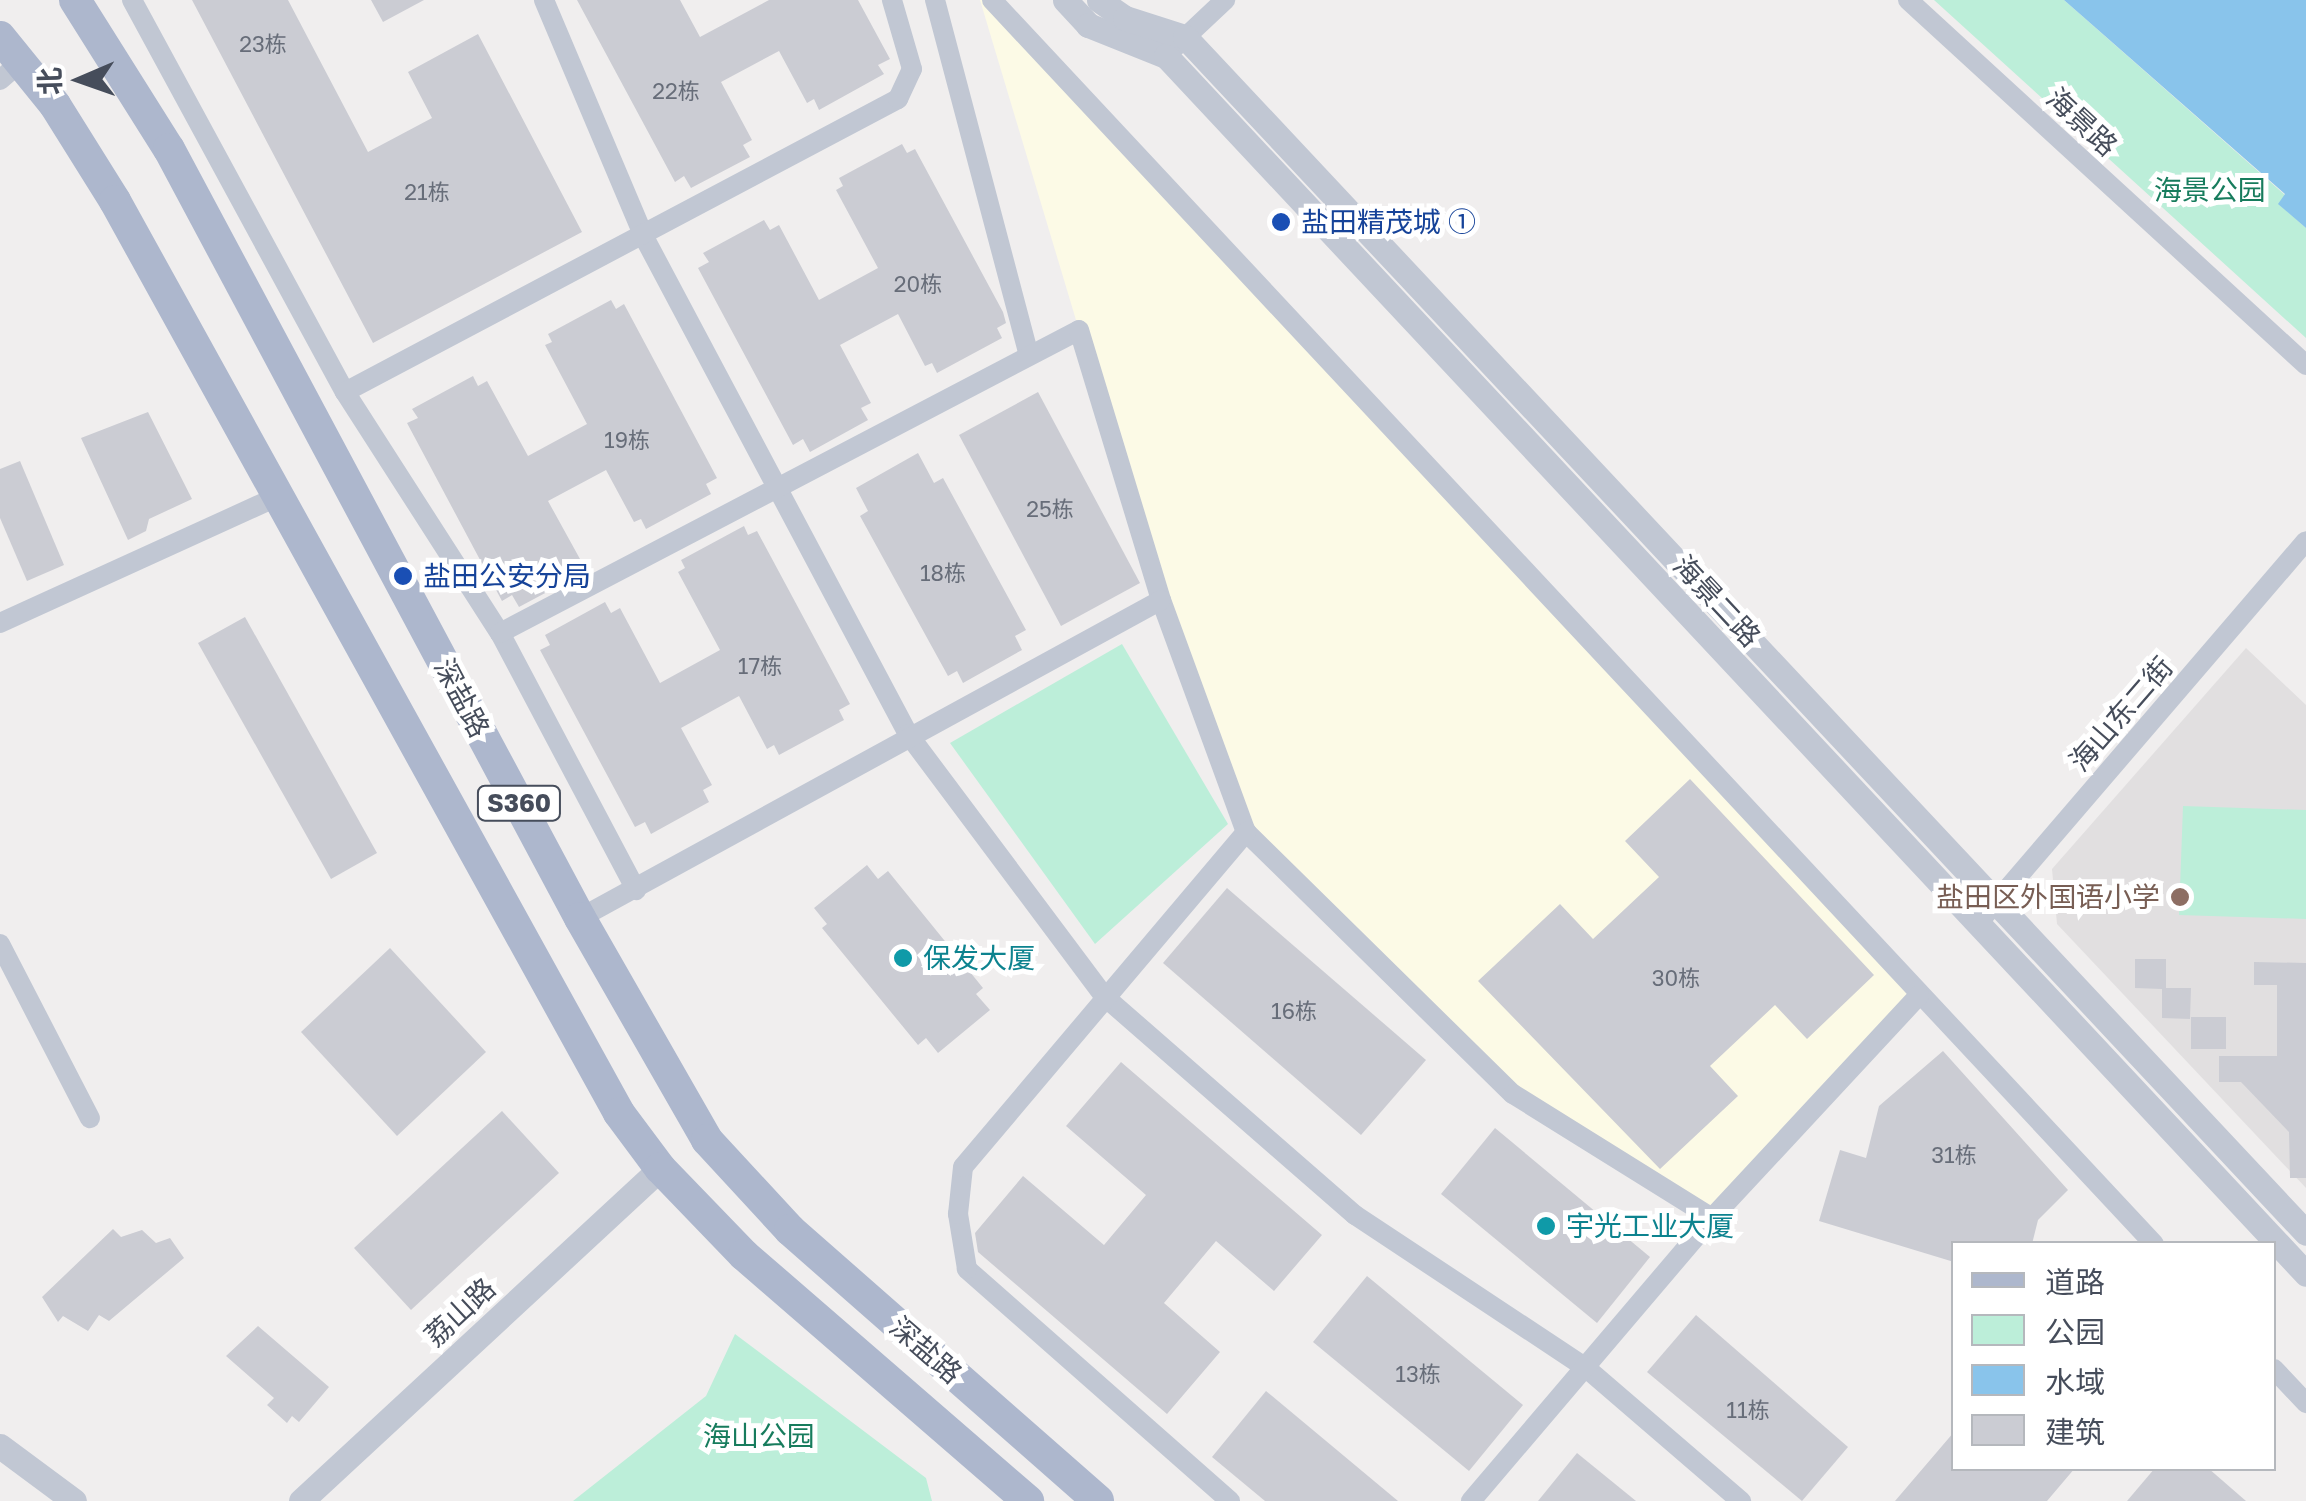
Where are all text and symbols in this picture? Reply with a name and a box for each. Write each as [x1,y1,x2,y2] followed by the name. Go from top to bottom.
[30,30,130,130] north arrow
[239,31,287,57] house number: 23栋
[33,66,66,96] text: 北
[652,78,700,104] house number: 22栋
[2040,81,2124,163] street label: 海景路
[2154,173,2266,207] park label: 海景公园
[404,179,450,205] house number: 21栋
[1301,205,1476,239] place label: 盐田精茂城 ①
[1270,211,1292,233] marker: 盐田精茂城 ①
[894,271,942,297] house number: 20栋
[604,427,650,453] house number: 19栋
[1026,496,1074,522] house number: 25栋
[1667,549,1767,653] street label: 海景二路
[423,559,591,593] place label: 盐田公安分局
[920,560,966,586] house number: 18栋
[392,565,414,587] marker: 盐田公安分局
[2062,650,2180,778] street label: 海山东二街
[427,653,497,743] street label: 深盐路
[738,653,782,679] house number: 17栋
[476,783,562,823] road number: S360
[1936,880,2160,914] place label: 盐田区外国语小学
[2169,886,2191,908] marker: 盐田区外国语小学
[923,941,1035,975] place label: 保发大厦
[892,947,914,969] marker: 保发大厦
[1652,965,1700,991] house number: 30栋
[1271,998,1317,1024] house number: 16栋
[1931,1142,1977,1168] house number: 31栋
[1566,1209,1734,1243] place label: 宇光工业大厦
[1535,1215,1557,1237] marker: 宇光工业大厦
[1951,1241,2276,1471] legend
[2045,1264,2105,1300] text: 道路
[418,1271,502,1353] street label: 荔山路
[883,1310,969,1390] street label: 深盐路
[2045,1314,2105,1350] text: 公园
[1395,1361,1441,1387] house number: 13栋
[2045,1364,2105,1400] text: 水域
[1726,1397,1770,1423] house number: 11栋
[2045,1414,2105,1450] text: 建筑
[703,1419,815,1453] park label: 海山公园

